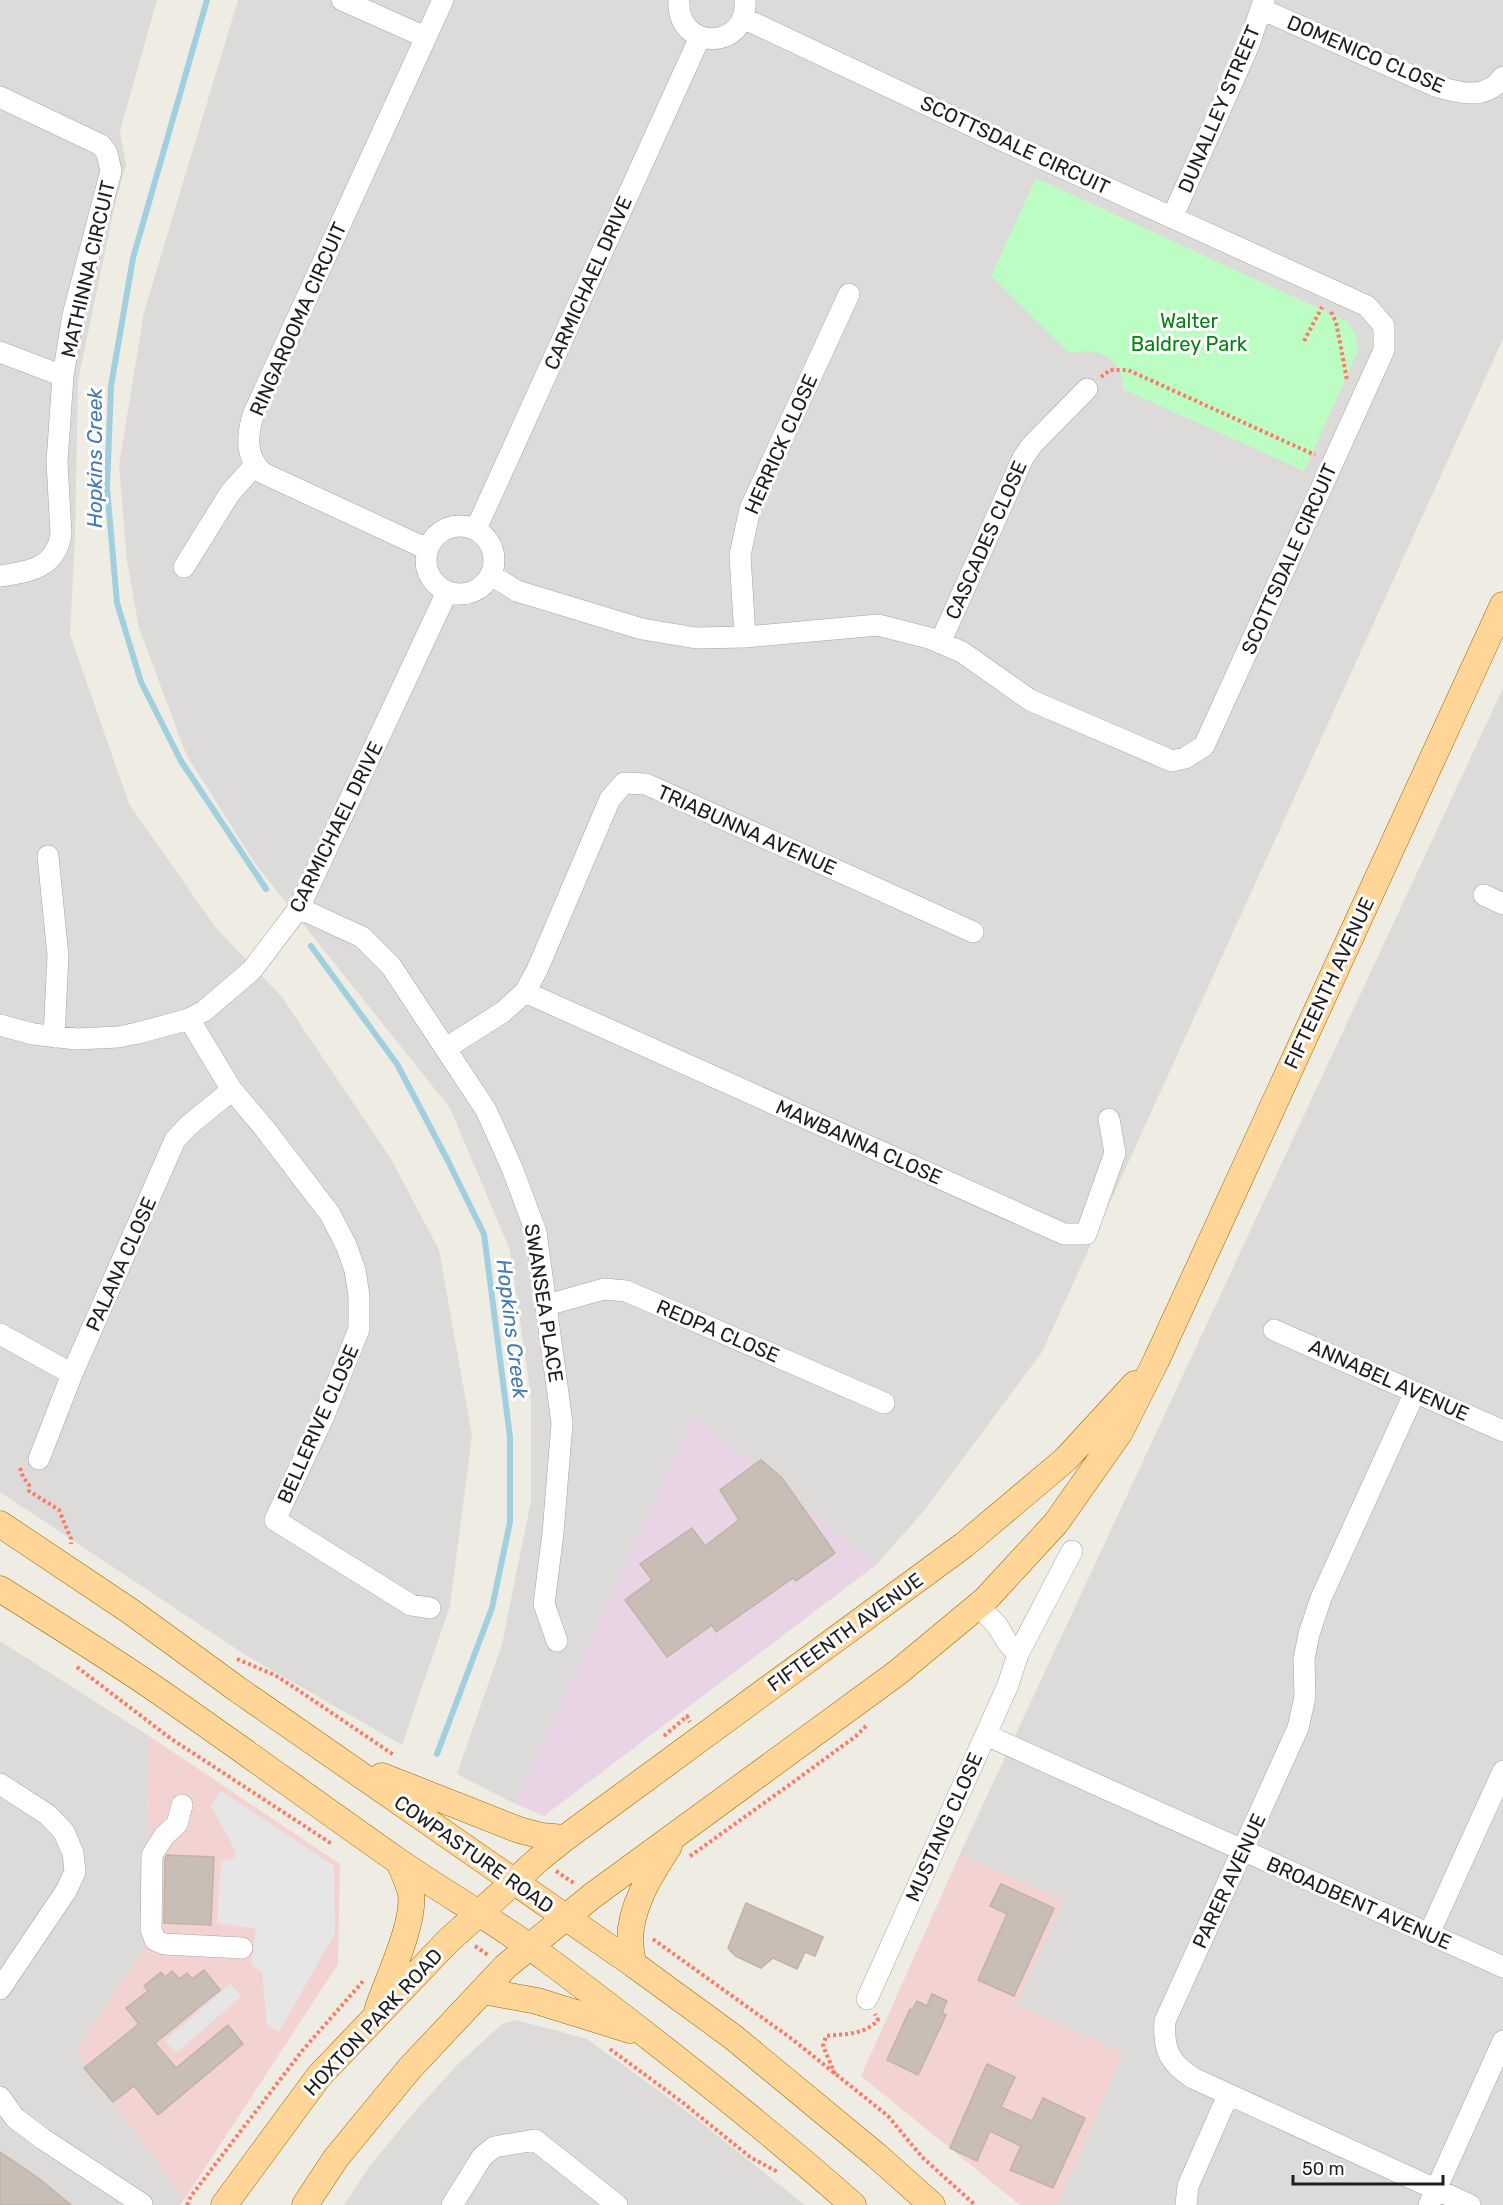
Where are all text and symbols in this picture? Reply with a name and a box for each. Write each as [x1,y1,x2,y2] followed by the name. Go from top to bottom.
[1284,10,1448,98] street label: DOMENICO CLOSE
[1173,21,1265,196] street label: DUNALLEY STREET
[917,91,1114,200] street label: SCOTTSDALE CIRCUIT
[56,178,120,360] street label: MATHINNA CIRCUIT
[539,193,637,373] street label: CARMICHAEL DRIVE
[244,218,352,419] street label: RINGAROOMA CIRCUIT
[1131,309,1248,356] park label: Walter Baldrey Park
[739,370,823,518] street label: HERRICK CLOSE
[82,387,107,528] water label: Hopkins Creek
[940,457,1032,623] street label: CASCADES CLOSE
[1236,460,1342,658] street label: SCOTTSDALE CIRCUIT
[284,738,388,916] street label: CARMICHAEL DRIVE
[654,780,840,880] street label: TRIABUNNA AVENUE
[1279,893,1379,1073] street label: FIFTEENTH AVENUE
[772,1095,946,1189] street label: MAWBANNA CLOSE
[81,1193,161,1335] street label: PALANA CLOSE
[520,1222,568,1384] street label: SWANSEA PLACE
[492,1258,534,1401] water label: Hopkins Creek
[653,1294,783,1368] street label: REDPA CLOSE
[1305,1334,1473,1426] street label: ANNABEL AVENUE
[272,1341,364,1507] street label: BELLERIVE CLOSE
[763,1567,927,1697] street label: FIFTEENTH AVENUE
[900,1749,988,1905] street label: MUSTANG CLOSE
[390,1790,558,1918] street label: COWPASTURE ROAD
[1187,1810,1271,1952] street label: PARER AVENUE
[1263,1851,1455,1955] street label: BROADBENT AVENUE
[299,1943,447,2101] street label: HOXTON PARK ROAD
[1293,2148,1443,2186] scale bar
[1302,2158,1345,2180] text: 50 m

